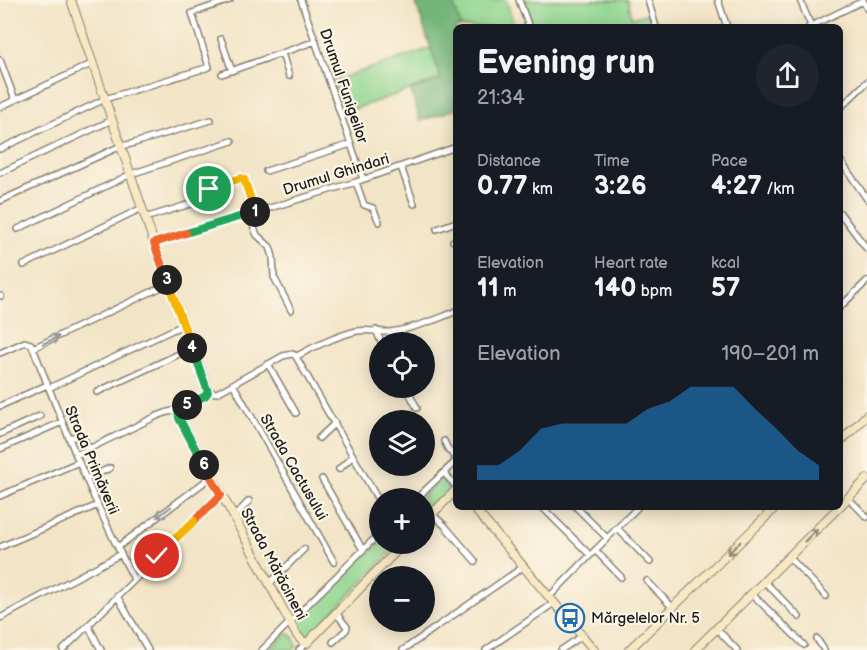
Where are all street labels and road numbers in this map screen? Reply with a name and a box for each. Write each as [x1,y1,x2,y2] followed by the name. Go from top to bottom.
[315,26,372,147] street label: Drumul Funigeilor
[281,149,392,200] street label: Drumul Ghindari
[60,403,123,517] street label: Strada Primăverii
[255,411,332,524] street label: Strada Cactusului
[236,505,311,624] street label: Strada Mărăcineni

